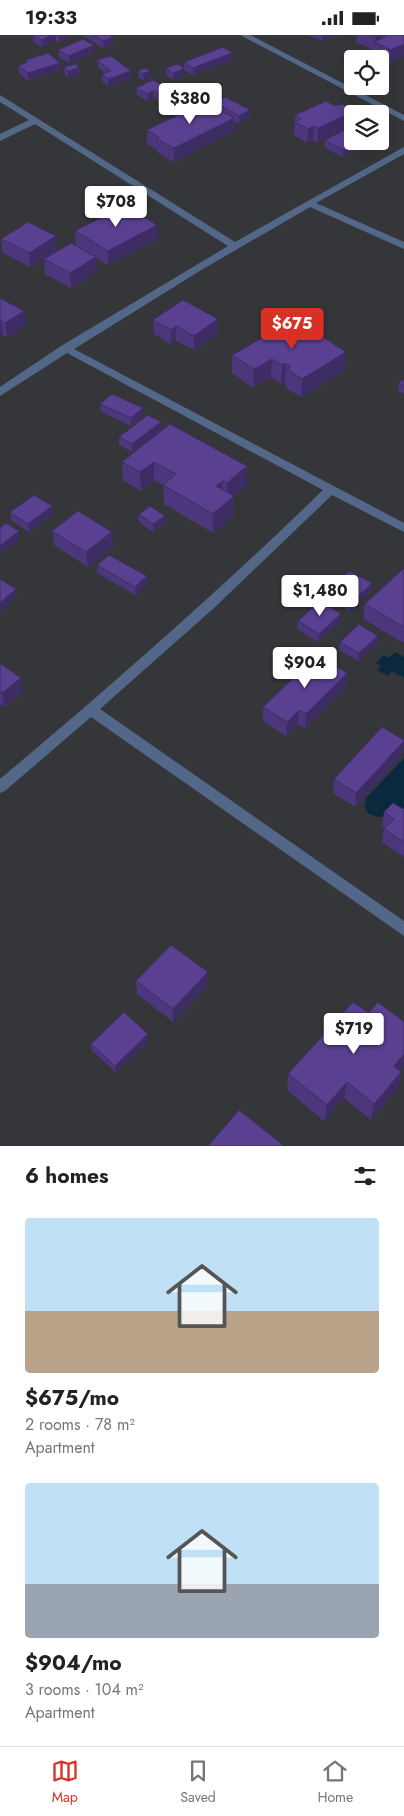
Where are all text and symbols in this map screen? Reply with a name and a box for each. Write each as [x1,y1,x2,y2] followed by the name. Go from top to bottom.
[25,4,77,31] text: 19:33
[344,50,389,150] map controls
[344,50,389,95] button: locate
[160,83,220,125] pin: $380
[170,87,210,110] text: $380
[344,105,389,150] button: layers
[86,185,146,228] pin: $708
[96,190,136,213] text: $708
[262,307,322,350] pin: $675
[272,312,312,335] text: $675
[279,575,361,617] pin: $1,480
[292,579,348,602] text: $1,480
[275,647,335,689] pin: $904
[284,651,326,674] text: $904
[324,1013,384,1055] pin: $719
[335,1017,373,1040] text: $719
[25,1161,109,1191] text: 6 homes
[351,1162,379,1190] icon: filters
[157,1251,247,1341] icon: home
[25,1383,119,1413] text: $675/mo
[25,1413,135,1436] text: 2 rooms · 78 m²
[25,1436,95,1459] text: Apartment
[157,1516,247,1606] icon: home
[25,1648,122,1678] text: $904/mo
[25,1678,144,1701] text: 3 rooms · 104 m²
[25,1701,95,1724] text: Apartment
[51,1757,79,1807] tab: Map
[180,1757,216,1807] tab: Saved
[317,1757,353,1807] tab: Home

